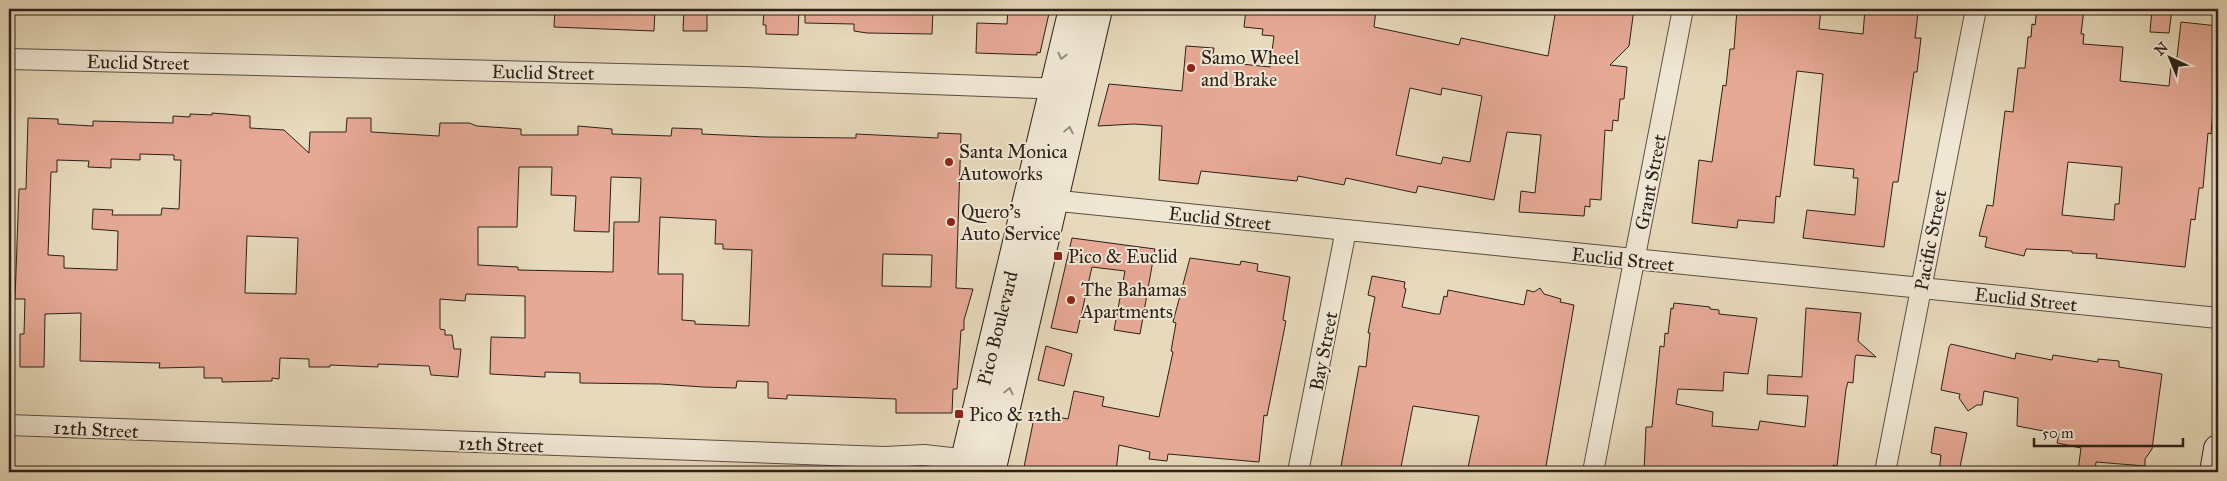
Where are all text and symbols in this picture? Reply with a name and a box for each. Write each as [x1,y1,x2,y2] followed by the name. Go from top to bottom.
[2144,32,2194,82] north arrow
[2151,39,2172,59] text: N
[1201,46,1300,91] place label: Samo Wheel and Brake
[86,50,190,75] street label: Euclid Street
[1057,52,1068,61] one-way arrow
[491,60,595,85] street label: Euclid Street
[1185,62,1197,74] marker: Samo Wheel and Brake
[1064,126,1074,134] one-way arrow
[1630,132,1671,232] street label: Grant Street
[958,140,1069,185] place label: Santa Monica Autoworks
[943,156,955,168] marker: Santa Monica Autoworks
[1909,188,1952,292] street label: Pacific Street
[960,200,1061,245] place label: Quero's Auto Service
[1168,202,1273,235] street label: Euclid Street
[945,216,957,228] marker: Quero's Auto Service
[1571,243,1676,276] street label: Euclid Street
[1068,245,1178,268] place label: Pico & Euclid
[1052,250,1064,262] marker: Pico & Euclid
[972,268,1023,388] street label: Pico Boulevard
[1080,278,1187,323] place label: The Bahamas Apartments
[1974,283,2079,316] street label: Euclid Street
[1065,294,1077,306] marker: The Bahamas Apartments
[1305,309,1343,393] street label: Bay Street
[1003,386,1014,395] one-way arrow
[969,403,1062,426] place label: Pico & 12th
[953,408,965,420] marker: Pico & 12th
[53,416,140,443] street label: 12th Street
[2034,416,2183,448] scale bar
[2042,424,2074,442] text: 50 m
[458,432,544,457] street label: 12th Street

